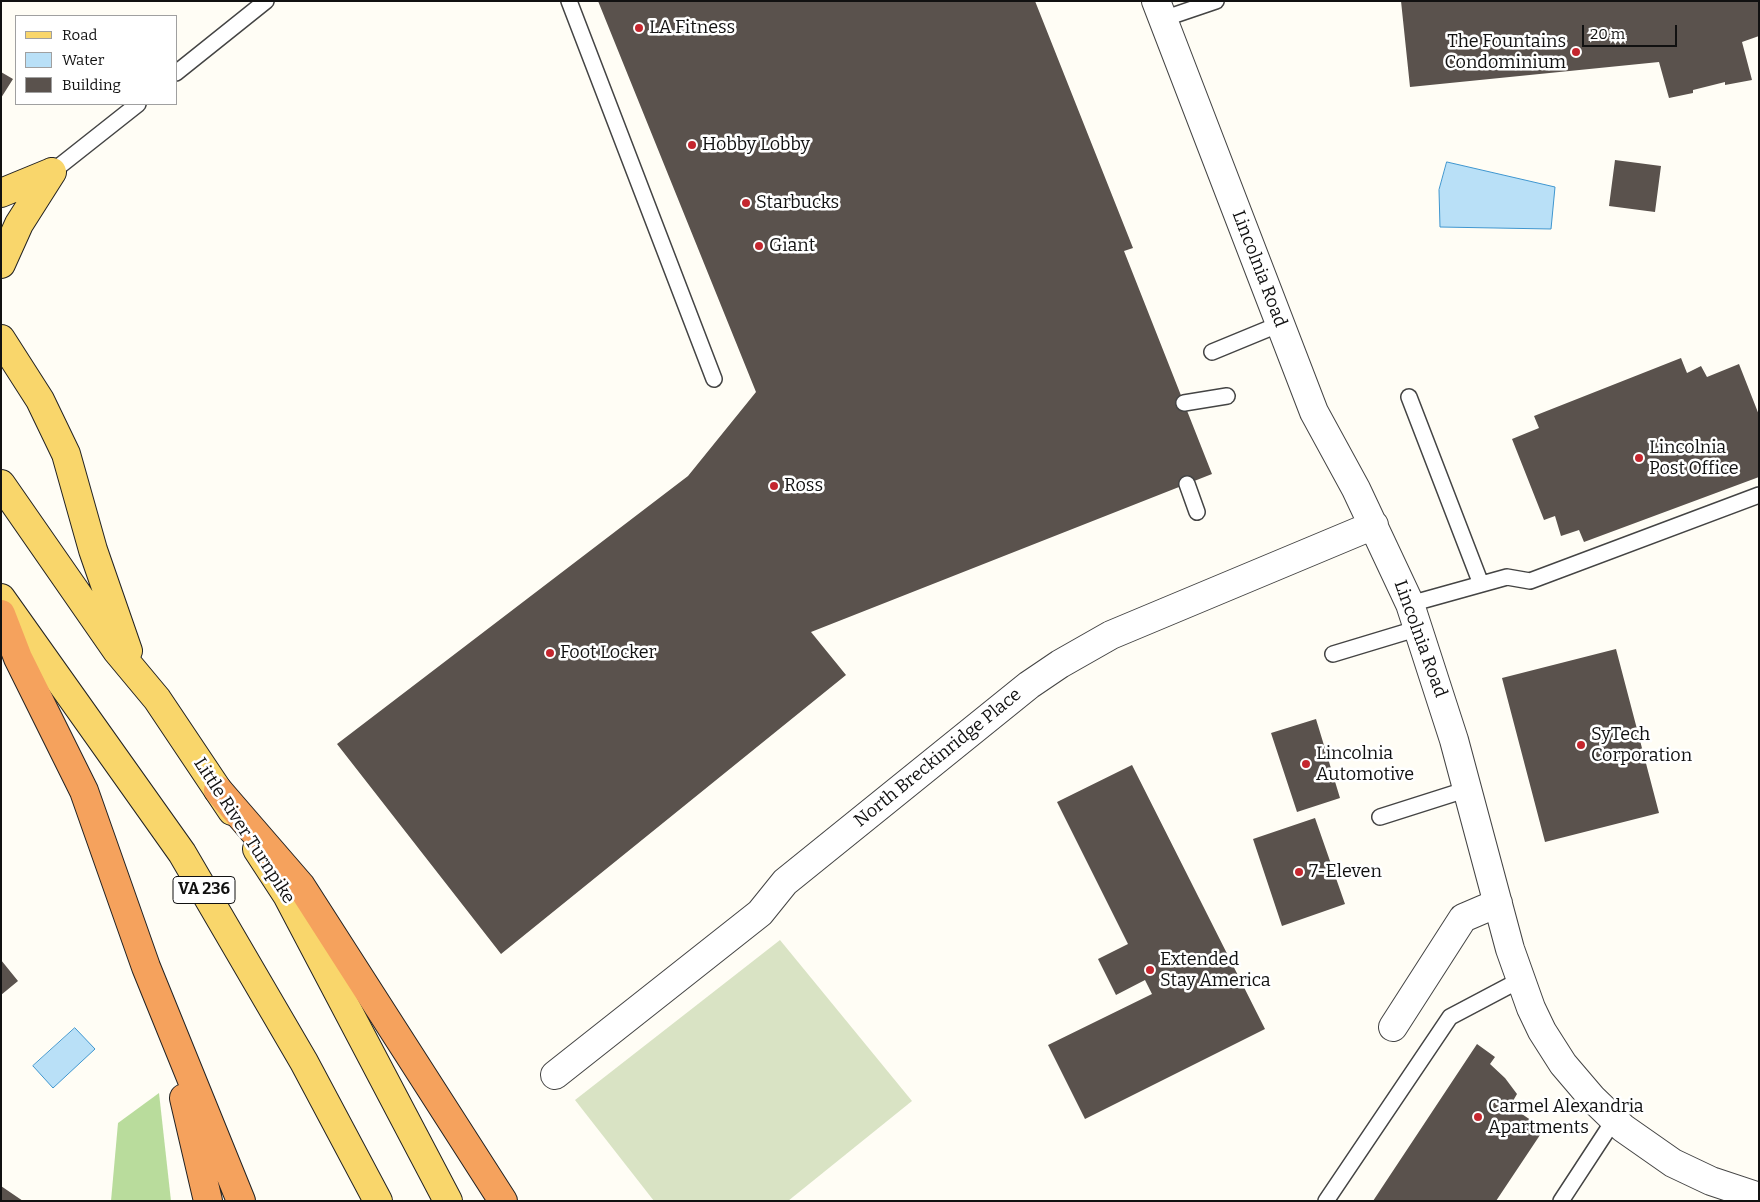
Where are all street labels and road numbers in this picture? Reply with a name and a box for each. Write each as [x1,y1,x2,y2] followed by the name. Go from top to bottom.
[1227,208,1291,330] street label: Lincolnia Road
[1389,577,1451,701] street label: Lincolnia Road
[850,684,1026,832] street label: North Breckinridge Place
[189,754,299,908] street label: Little River Turnpike
[173,876,235,904] road number: VA 236

